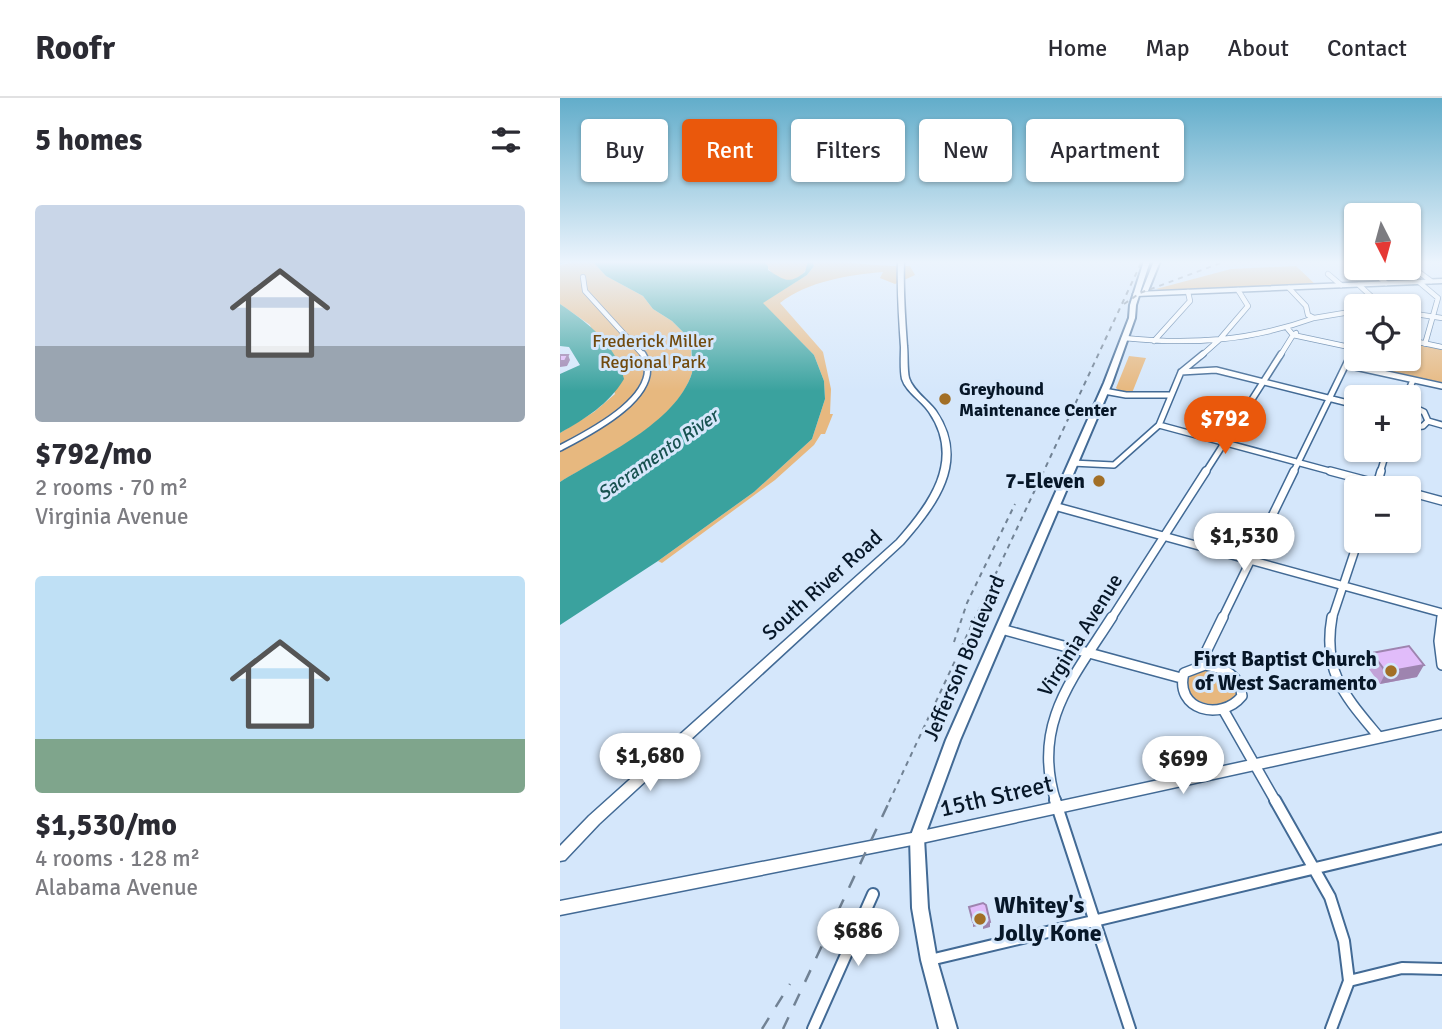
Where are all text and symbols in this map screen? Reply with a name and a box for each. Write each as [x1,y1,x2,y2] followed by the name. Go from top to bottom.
[35,28,115,69] text: Roofr
[1047,33,1107,63] text: Home
[1145,33,1190,63] text: Map
[1228,33,1289,63] text: About
[1327,33,1407,63] text: Contact
[581,119,668,182] chip: Buy
[682,119,777,182] chip: Rent
[791,119,905,182] chip: Filters
[919,119,1012,182] chip: New
[1026,119,1184,182] chip: Apartment
[487,121,525,159] icon: filters
[35,122,142,159] text: 5 homes
[1344,203,1421,280] north arrow
[1344,203,1421,553] map controls
[217,250,343,376] icon: home
[1344,294,1421,371] button: locate
[592,330,714,373] park label: Frederick Miller Regional Park
[959,378,1117,421] place label: Greyhound Maintenance Center
[1344,385,1421,462] button: +
[937,391,953,407] marker: Greyhound Maintenance Center
[1184,396,1266,456] pin: $792
[593,403,726,506] water label: Sacramento River
[1200,404,1250,433] text: $792
[35,436,152,473] text: $792/mo
[1005,468,1085,494] place label: 7-Eleven
[35,473,188,502] text: 2 rooms · 70 m²
[1091,473,1107,489] marker: 7-Eleven
[1344,476,1421,553] button: −
[35,502,188,531] text: Virginia Avenue
[1187,514,1301,573] pin: $1,530
[1210,521,1278,550] text: $1,530
[757,524,887,646] street label: South River Road
[1032,569,1128,701] street label: Virginia Avenue
[917,571,1011,745] street label: Jefferson Boulevard
[217,621,343,747] icon: home
[1193,646,1377,696] place label: First Baptist Church of West Sacramento
[1383,663,1399,679] marker: First Baptist Church of West Sacramento
[593,734,707,793] pin: $1,680
[1142,736,1224,796] pin: $699
[616,741,684,770] text: $1,680
[1158,744,1208,773] text: $699
[937,768,1055,824] street label: 15th Street
[35,807,177,844] text: $1,530/mo
[35,844,200,873] text: 4 rooms · 128 m²
[35,873,198,902] text: Alabama Avenue
[994,890,1102,948] place label: Whitey's Jolly Kone
[817,908,899,968] pin: $686
[972,911,988,927] marker: Whitey's Jolly Kone
[833,916,883,945] text: $686

